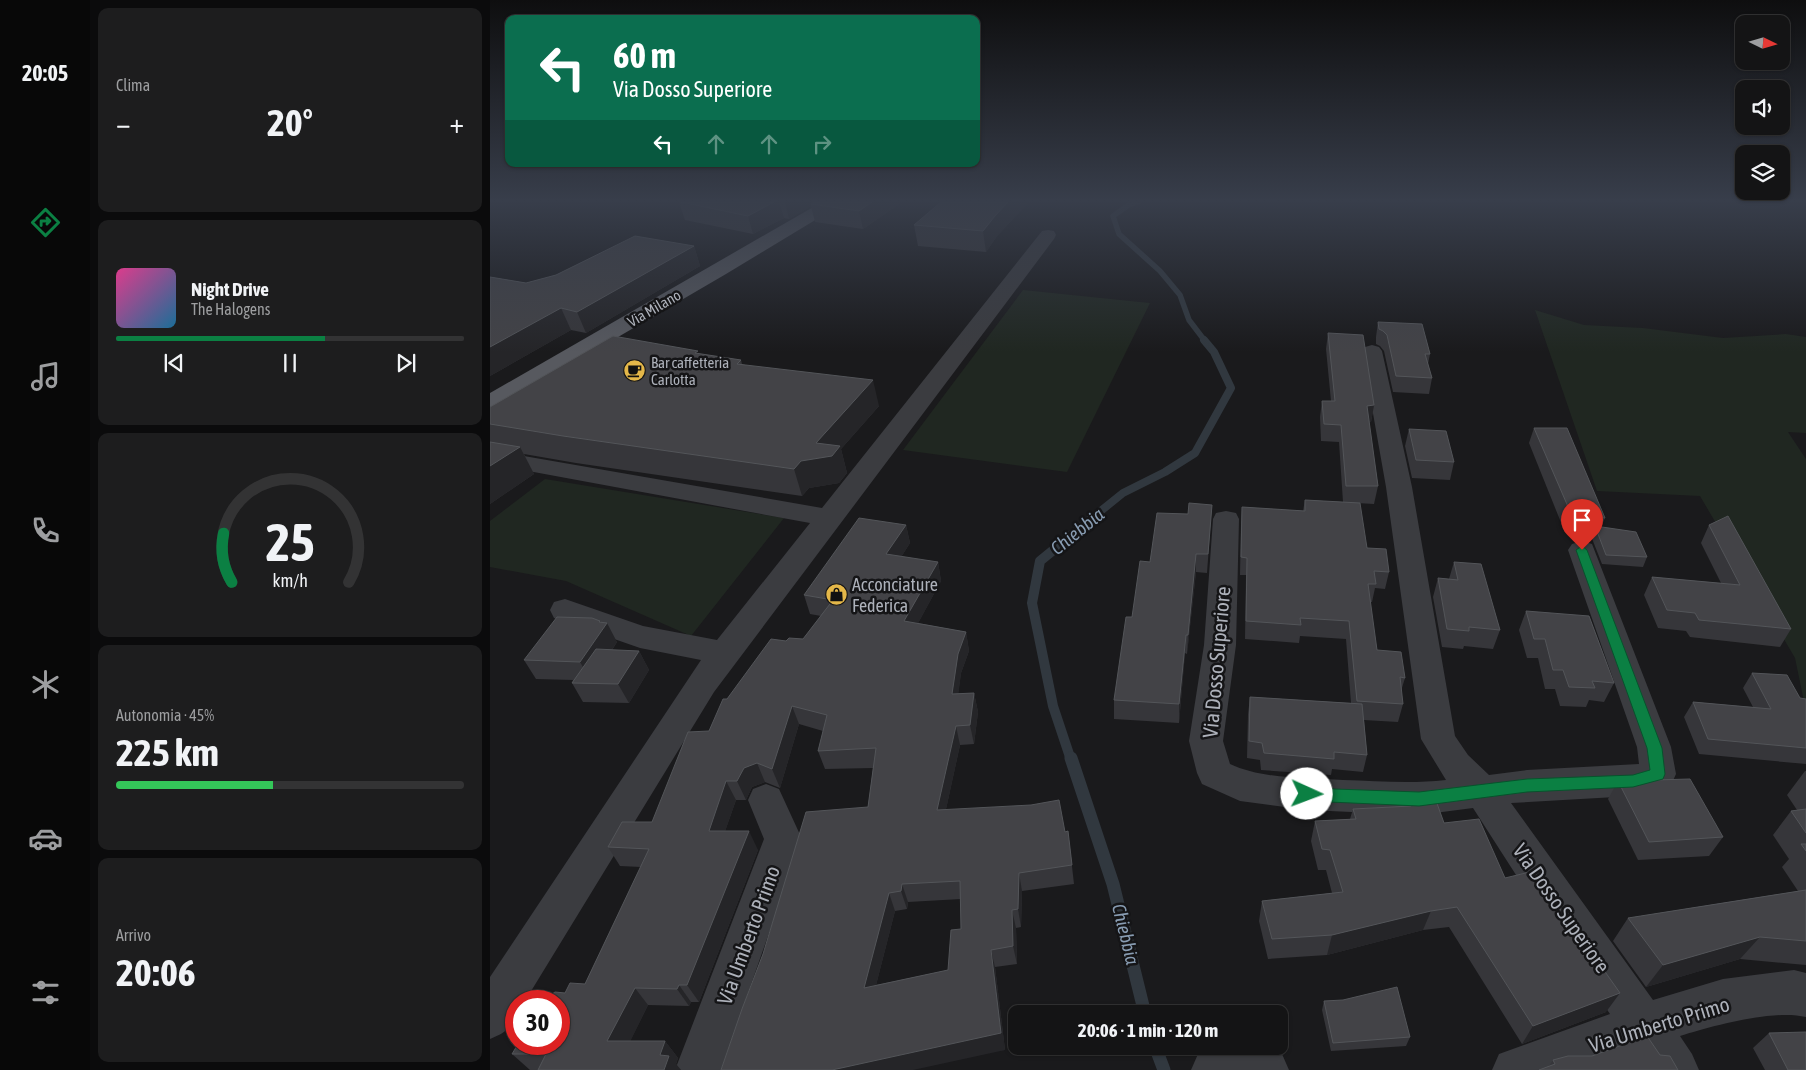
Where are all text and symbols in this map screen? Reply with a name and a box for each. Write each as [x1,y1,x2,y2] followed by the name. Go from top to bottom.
[1735,15,1790,70] north arrow
[1735,15,1790,200] map controls
[530,35,595,100] icon: left
[613,35,676,75] text: 60 m
[22,60,68,86] text: 20:05
[116,76,150,94] text: Clima
[613,76,772,102] text: Via Dosso Superiore
[1735,80,1790,135] button: sound
[267,101,313,144] text: 20°
[116,107,131,139] text: −
[449,107,464,139] text: +
[649,130,677,158] icon: left
[702,130,730,158] icon: ahead
[755,130,783,158] icon: ahead
[808,130,836,158] icon: right
[1735,145,1790,200] button: layers
[28,205,63,240] icon: directions
[191,278,269,300] text: Night Drive
[624,286,684,330] street label: Via Milano
[191,300,271,318] text: The Halogens
[160,349,188,377] icon: previous
[276,349,304,377] icon: pause
[392,349,420,377] icon: next
[651,354,729,388] place label: Bar caffetteria Carlotta
[28,359,63,394] icon: music
[623,359,647,383] cafe icon: Bar caffetteria Carlotta
[1561,499,1603,550] pin
[1046,503,1108,559] water label: Chiebbia
[1568,506,1596,534] icon: arrive
[266,512,314,572] text: 25
[28,513,63,548] icon: phone
[272,570,308,591] text: km/h
[852,574,938,616] place label: Acconciature Federica
[824,582,848,606] shop icon: Acconciature Federica
[1197,585,1235,739] street label: Via Dosso Superiore
[28,667,63,702] icon: climate
[116,706,214,724] text: Autonomia · 45%
[116,731,219,774] text: 225 km
[1280,767,1332,819] position arrow
[28,821,63,856] icon: car
[1509,839,1615,977] street label: Via Dosso Superiore
[712,862,784,1008] street label: Via Umberto Primo
[1108,901,1144,967] water label: Chiebbia
[116,926,151,944] text: Arrivo
[116,951,196,994] text: 20:06
[28,975,63,1010] icon: filters
[505,990,570,1055] speed limit sign: 30
[1586,991,1732,1057] street label: Via Umberto Primo
[1078,1019,1218,1041] text: 20:06 · 1 min · 120 m

